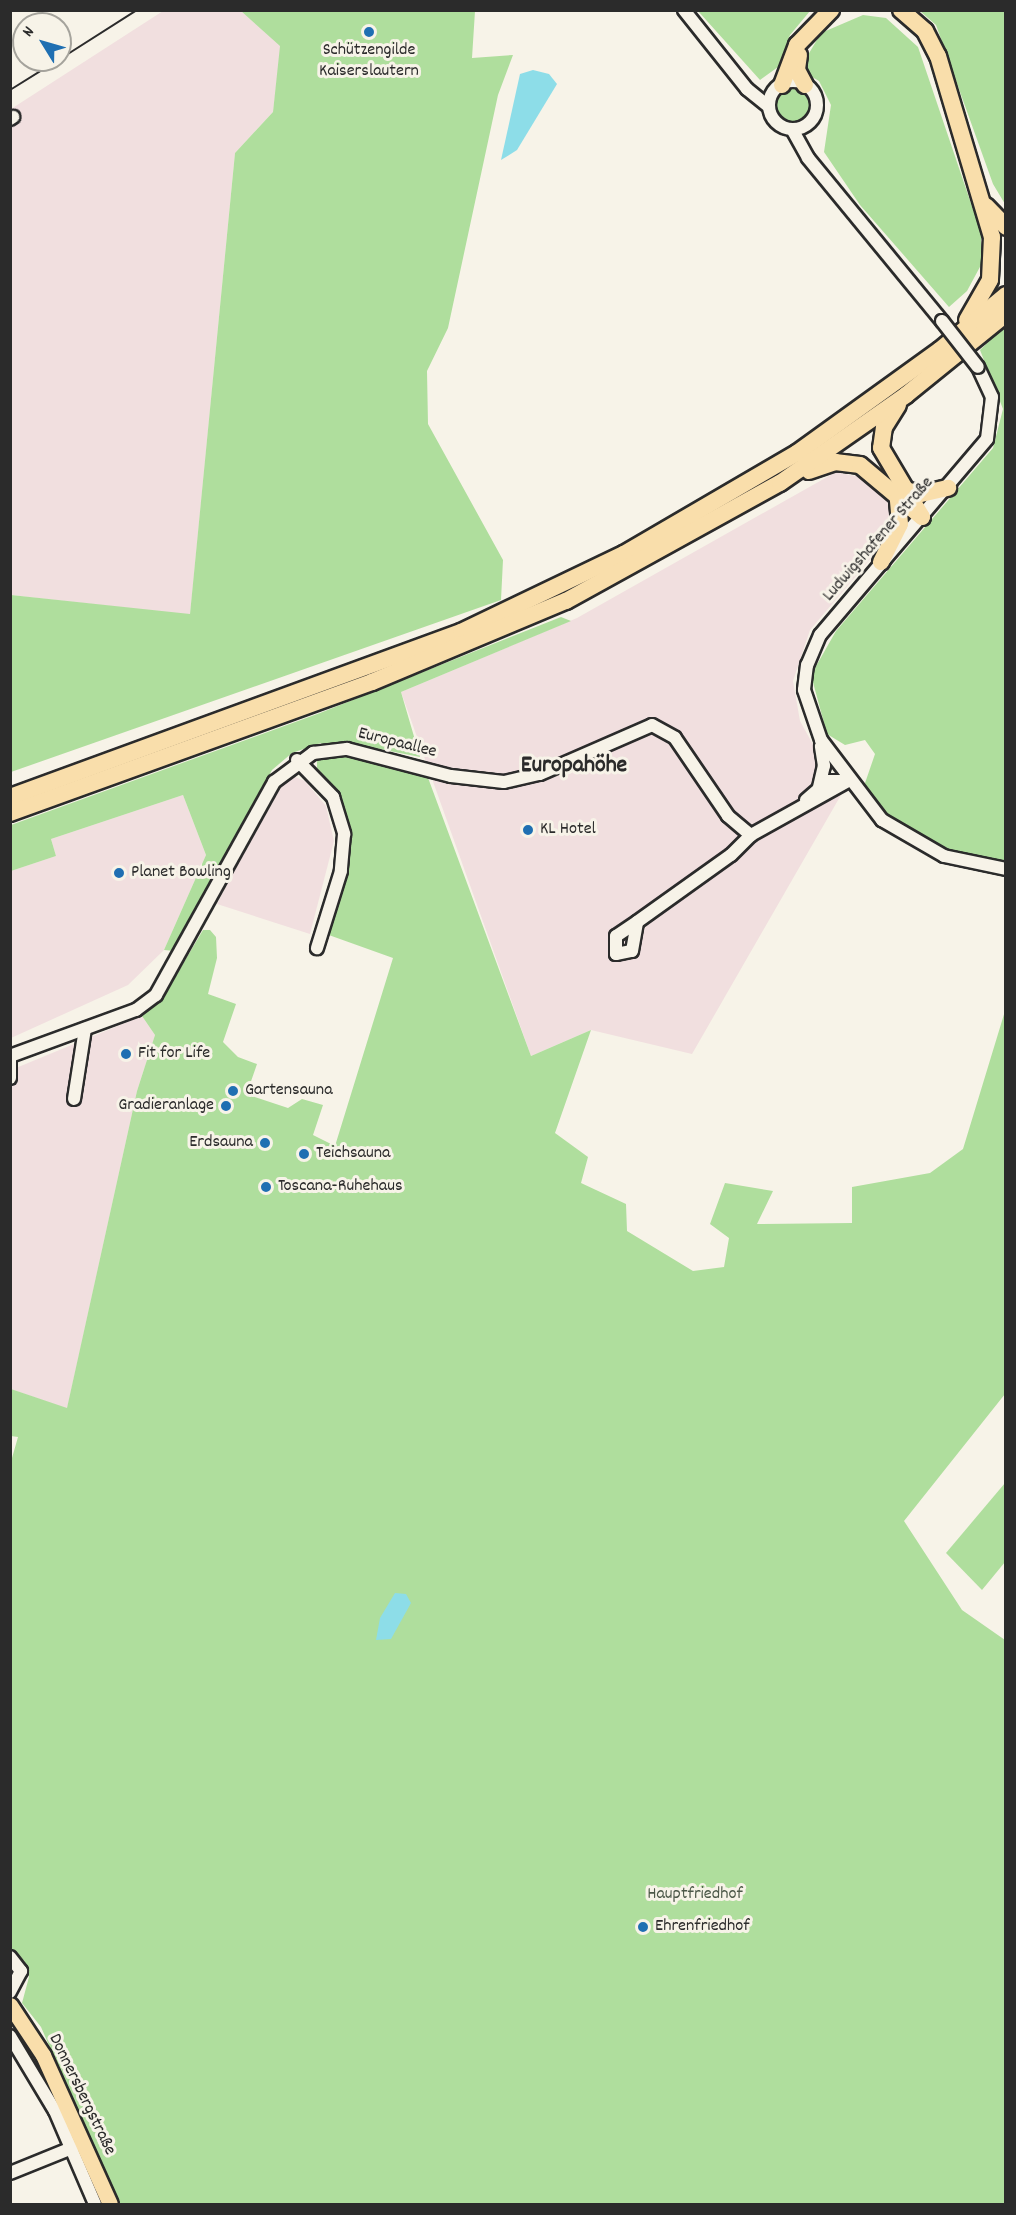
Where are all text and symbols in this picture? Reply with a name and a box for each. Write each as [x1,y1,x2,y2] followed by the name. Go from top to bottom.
[12,12,72,72] north arrow
[17,22,40,42] text: N
[362,25,376,39] marker: Schützengilde Kaiserslautern
[319,41,419,84] place label: Schützengilde Kaiserslautern
[819,473,939,607] street label: Ludwigshafener Straße
[355,724,439,764] street label: Europaallee
[521,753,627,781] district label: Europahöhe
[540,819,596,841] place label: KL Hotel
[521,823,535,837] marker: KL Hotel
[131,862,231,884] place label: Planet Bowling
[112,866,126,880] marker: Planet Bowling
[138,1043,210,1065] place label: Fit for Life
[119,1047,133,1061] marker: Fit for Life
[245,1080,333,1102] place label: Gartensauna
[226,1084,240,1098] marker: Gartensauna
[118,1095,214,1117] place label: Gradieranlage
[219,1099,233,1113] marker: Gradieranlage
[189,1132,253,1154] place label: Erdsauna
[258,1136,272,1150] marker: Erdsauna
[316,1143,390,1165] place label: Teichsauna
[297,1147,311,1161] marker: Teichsauna
[278,1176,402,1198] place label: Toscana-Ruhehaus
[259,1180,273,1194] marker: Toscana-Ruhehaus
[647,1884,743,1906] park label: Hauptfriedhof
[655,1916,750,1938] place label: Ehrenfriedhof
[636,1920,650,1934] marker: Ehrenfriedhof
[42,2031,120,2159] street label: Donnersbergstraße

